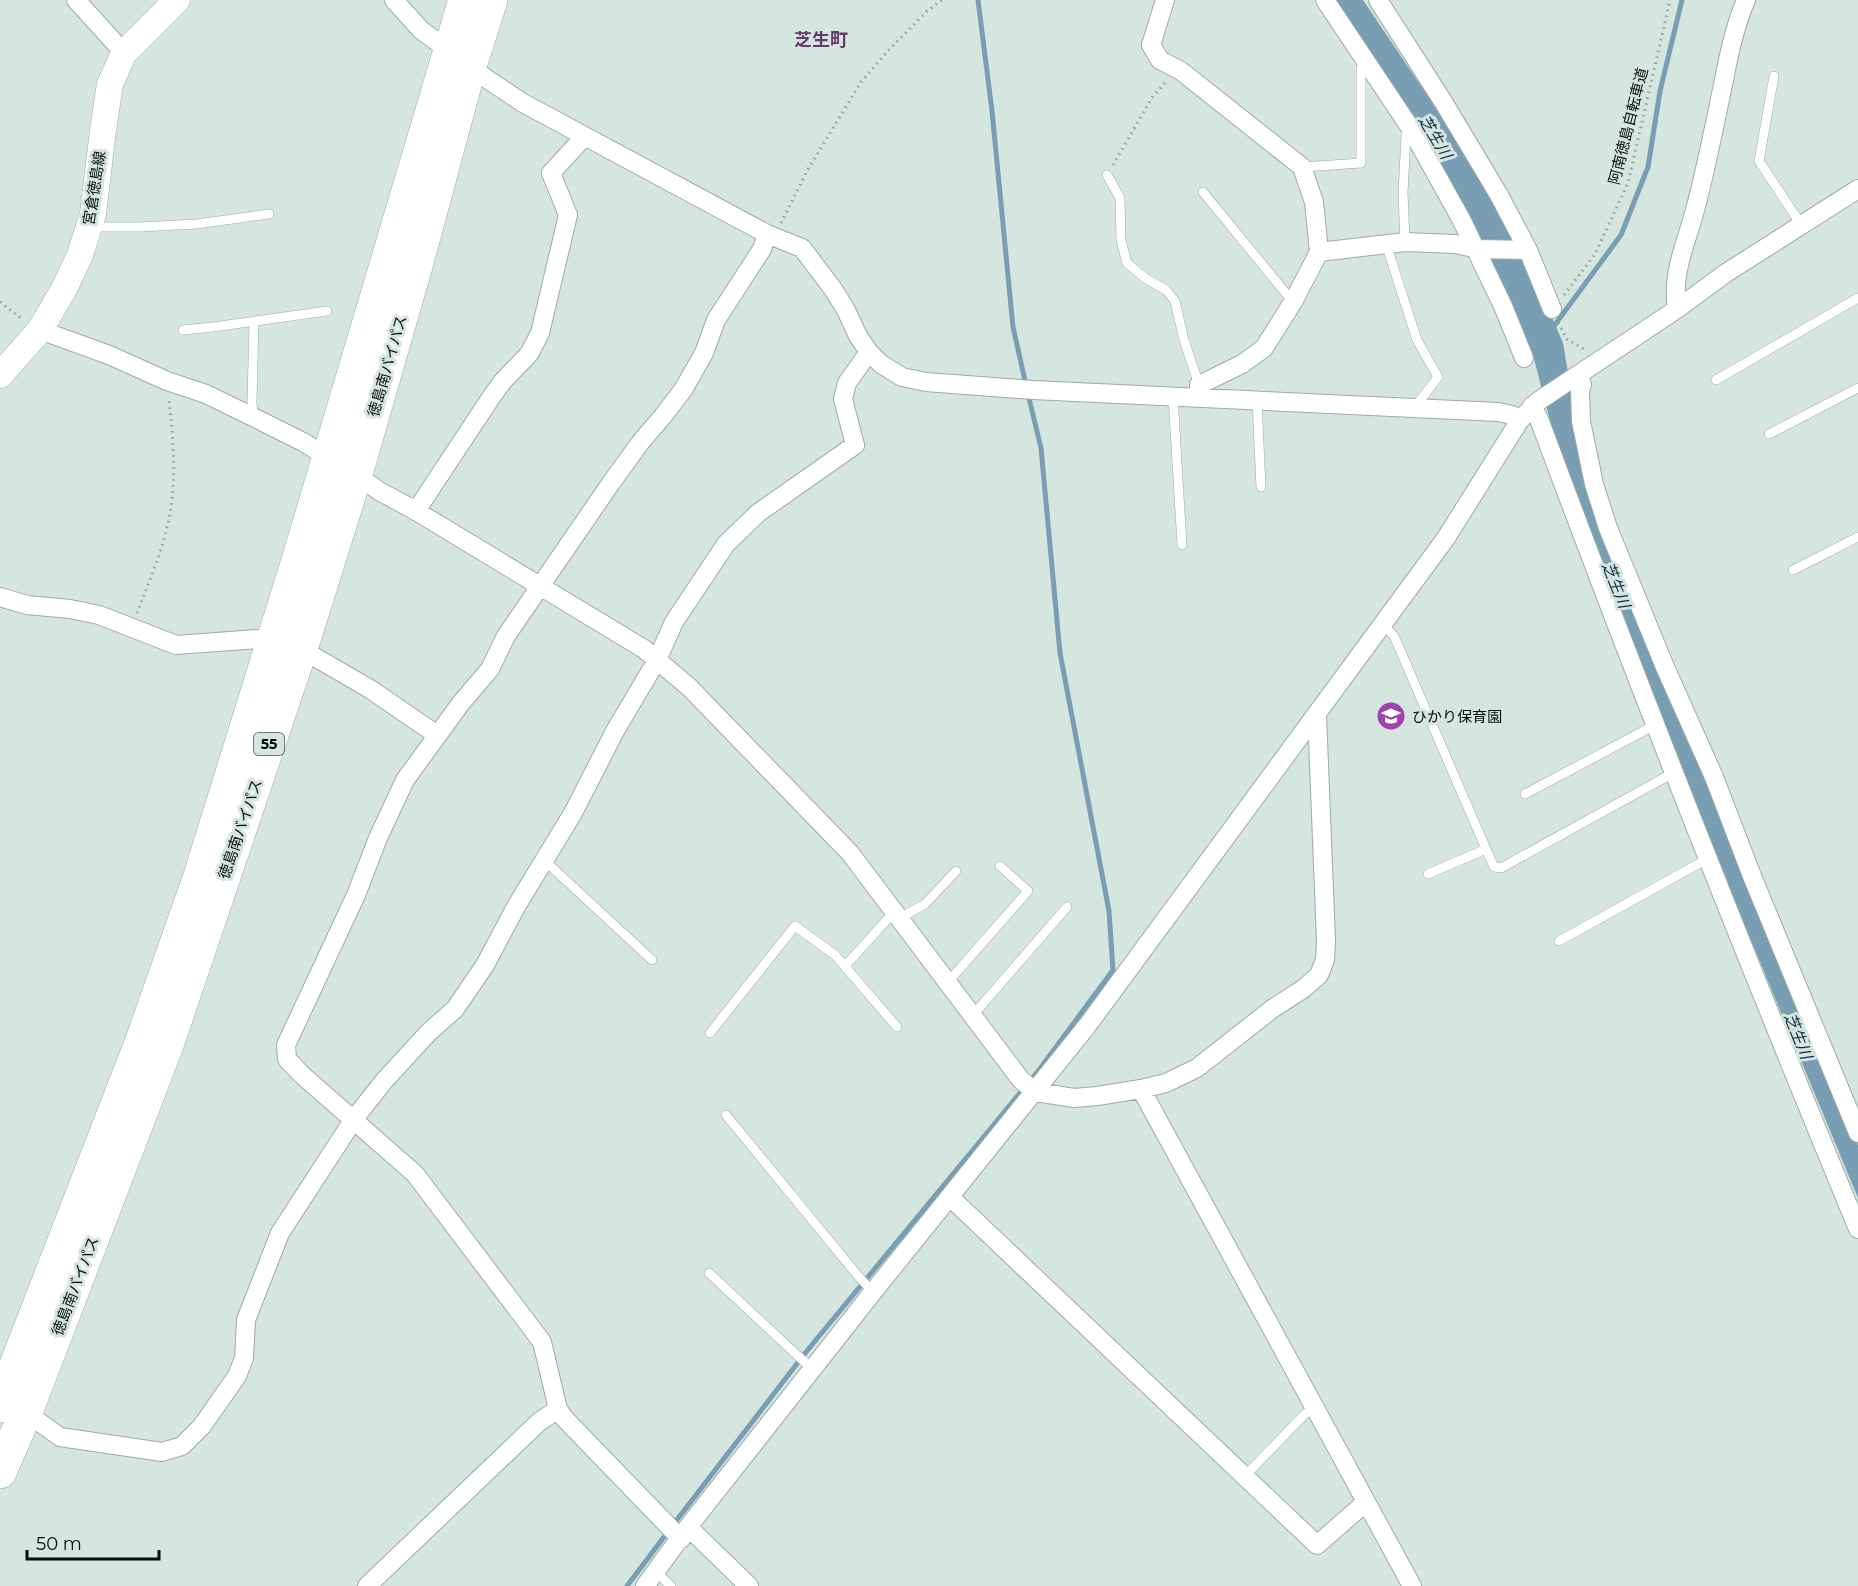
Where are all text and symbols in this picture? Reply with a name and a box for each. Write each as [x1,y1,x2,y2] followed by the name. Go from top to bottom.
[794,29,848,51] district label: 芝生町
[1604,65,1652,187] street label: 阿南徳島自転車道
[1414,112,1457,164] water label: 芝生川
[79,149,109,227] street label: 宮倉徳島線
[363,313,411,419] street label: 徳島南バイパス
[1598,559,1635,613] water label: 芝生川
[1375,700,1407,732] school or university icon: ひかり保育園
[1412,707,1502,726] place label: ひかり保育園
[254,733,284,755] road number: 55
[214,776,266,882] street label: 徳島南バイパス
[1780,1010,1817,1064] water label: 芝生川
[47,1234,103,1338] street label: 徳島南バイパス
[27,1523,159,1561] scale bar
[36,1533,82,1555] text: 50 m

